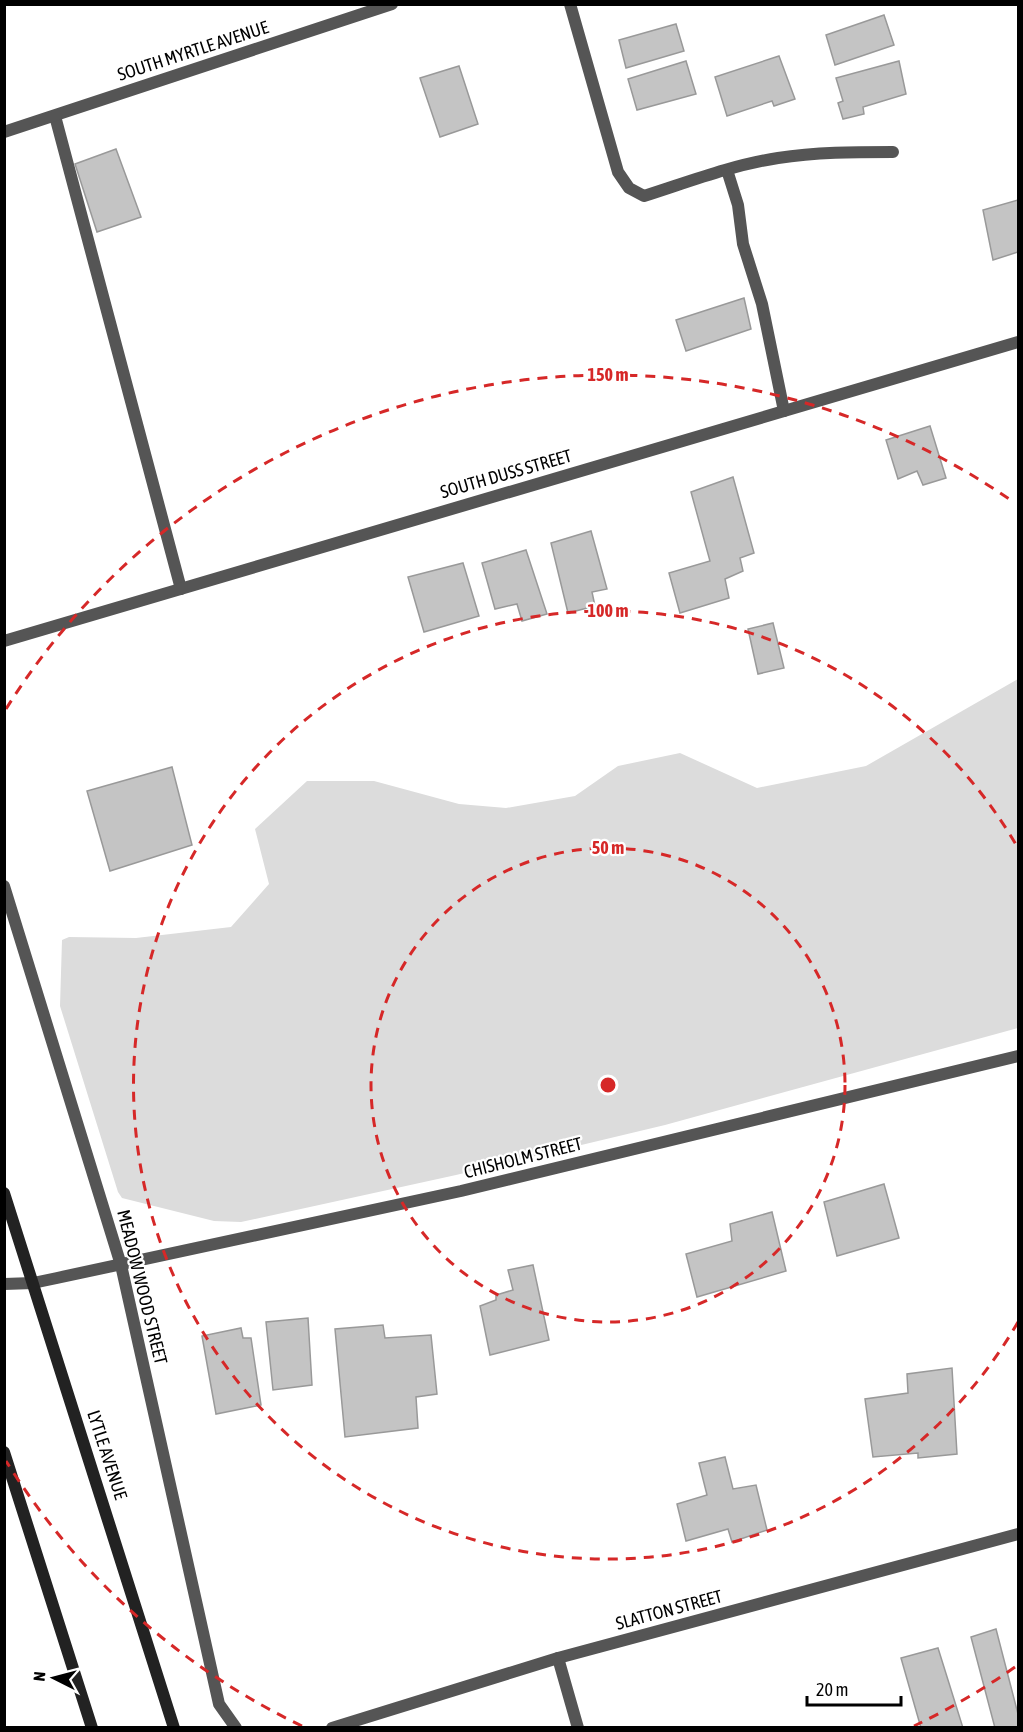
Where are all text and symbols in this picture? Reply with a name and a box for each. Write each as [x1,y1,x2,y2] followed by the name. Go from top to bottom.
[115,16,271,85] street label: SOUTH MYRTLE AVENUE
[588,364,628,385] text: 150 m
[438,445,574,502] street label: SOUTH DUSS STREET
[588,600,628,621] text: 100 m
[592,837,624,858] text: 50 m
[598,1075,618,1095] centre of rings
[462,1133,584,1182] street label: CHISHOLM STREET
[113,1207,172,1366] street label: MEADOW WOOD STREET
[83,1408,132,1502] street label: LYTLE AVENUE
[613,1585,724,1634] street label: SLATTON STREET
[24,1648,84,1708] north arrow
[807,1669,902,1707] scale bar
[30,1671,49,1682] text: N
[816,1679,848,1700] text: 20 m

